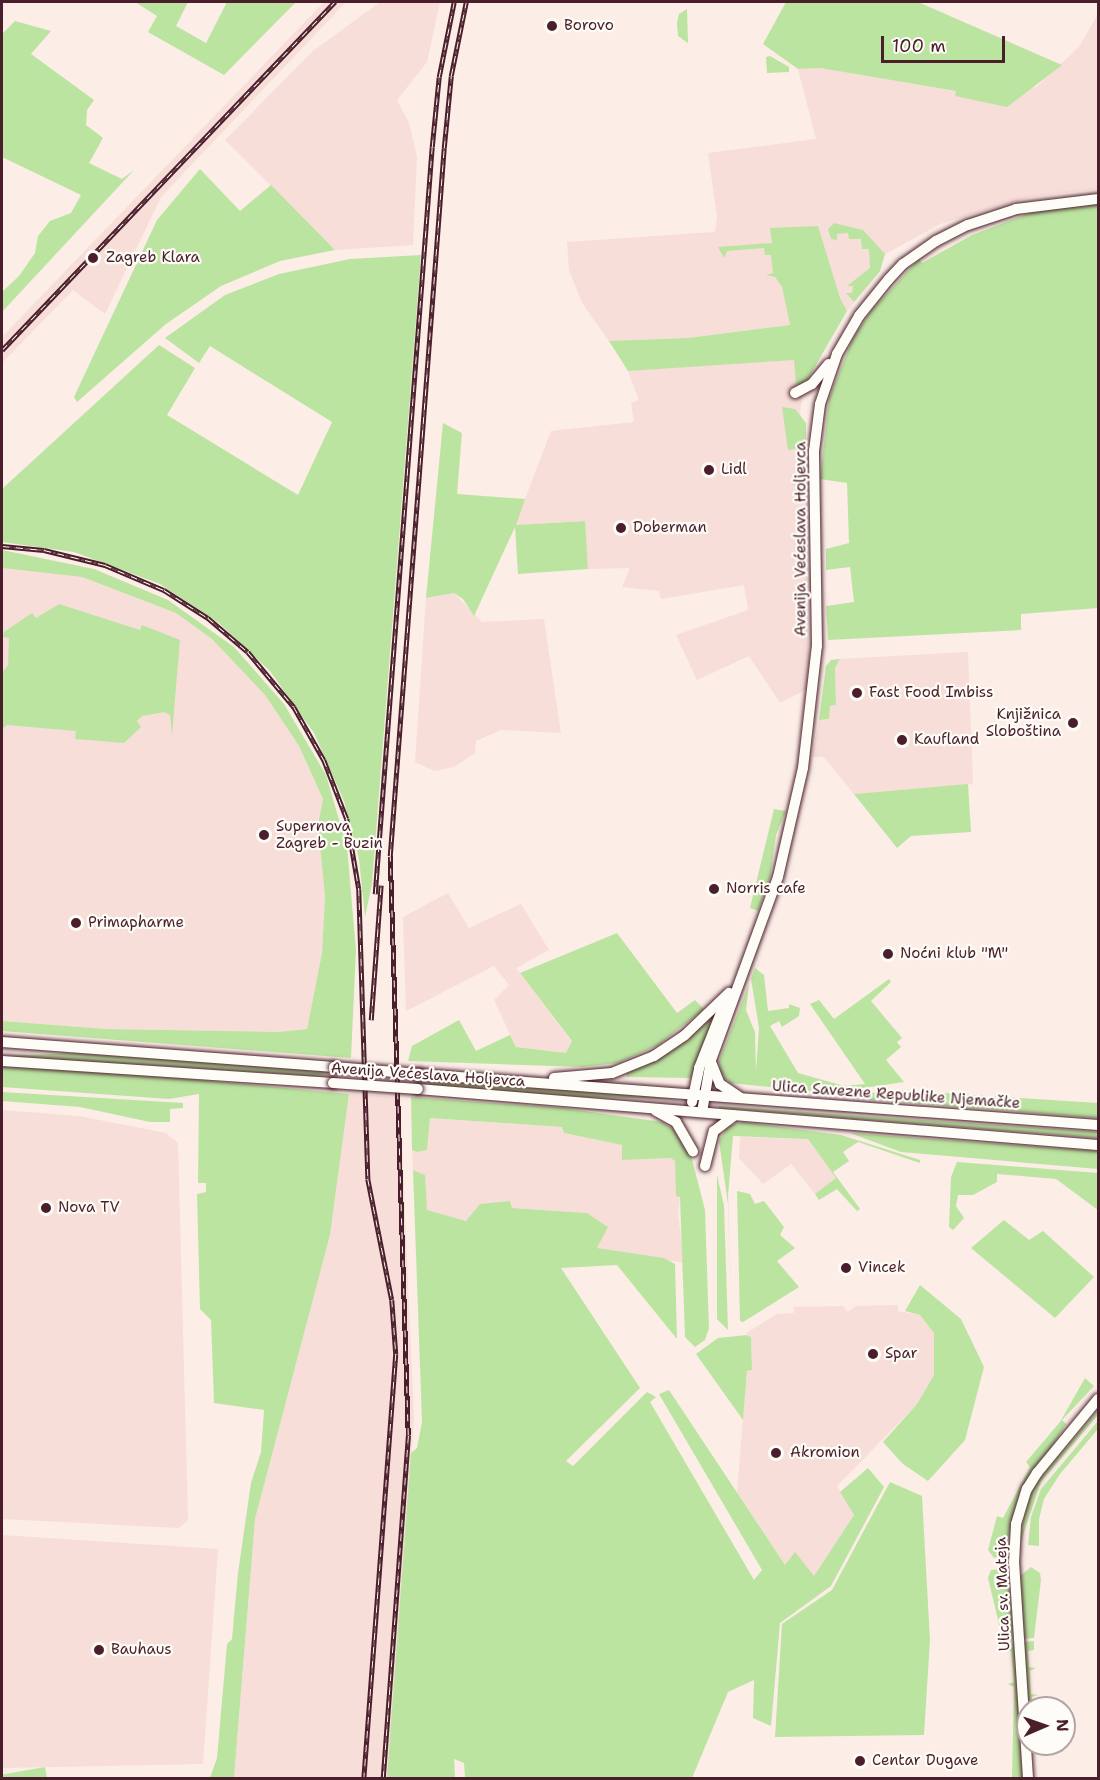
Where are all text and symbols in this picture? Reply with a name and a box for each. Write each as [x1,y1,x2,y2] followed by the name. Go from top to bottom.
[564,17,614,35] place label: Borovo
[545,19,559,33] marker: Borovo
[884,24,1008,62] scale bar
[892,34,946,58] text: 100 m
[84,249,102,267] marker: Zagreb Klara
[106,249,200,267] place label: Zagreb Klara
[792,442,810,636] street label: Avenija Većeslava Holjevca
[721,461,747,479] place label: Lidl
[702,463,716,477] marker: Lidl
[633,519,707,537] place label: Doberman
[614,521,628,535] marker: Doberman
[869,684,993,702] place label: Fast Food Imbiss
[850,686,864,700] marker: Fast Food Imbiss
[986,705,1061,740] place label: Knjižnica Sloboština
[1066,716,1080,730] marker: Knjižnica Sloboština
[914,731,979,749] place label: Kaufland
[895,733,909,747] marker: Kaufland
[276,817,383,852] place label: Supernova Zagreb - Buzin
[257,828,271,842] marker: Supernova Zagreb - Buzin
[726,880,806,898] place label: Norris cafe
[707,882,721,896] marker: Norris cafe
[88,914,184,932] place label: Primapharme
[69,916,83,930] marker: Primapharme
[900,945,1008,963] place label: Noćni klub "M"
[881,947,895,961] marker: Noćni klub "M"
[330,1059,526,1091] street label: Avenija Većeslava Holjevca
[771,1077,1021,1113] street label: Ulica Savezne Republike Njemačke
[58,1199,120,1217] place label: Nova TV
[39,1201,53,1215] marker: Nova TV
[858,1259,906,1277] place label: Vincek
[839,1261,853,1275] marker: Vincek
[885,1345,918,1363] place label: Spar
[866,1347,880,1361] marker: Spar
[767,1444,785,1462] marker: Akromion
[790,1444,860,1462] place label: Akromion
[992,1537,1014,1651] street label: Ulica sv. Mateja
[111,1641,172,1659] place label: Bauhaus
[92,1643,106,1657] marker: Bauhaus
[1016,1696,1076,1756] north arrow
[1052,1719,1073,1732] text: N
[872,1752,979,1770] place label: Centar Dugave
[853,1754,867,1768] marker: Centar Dugave

